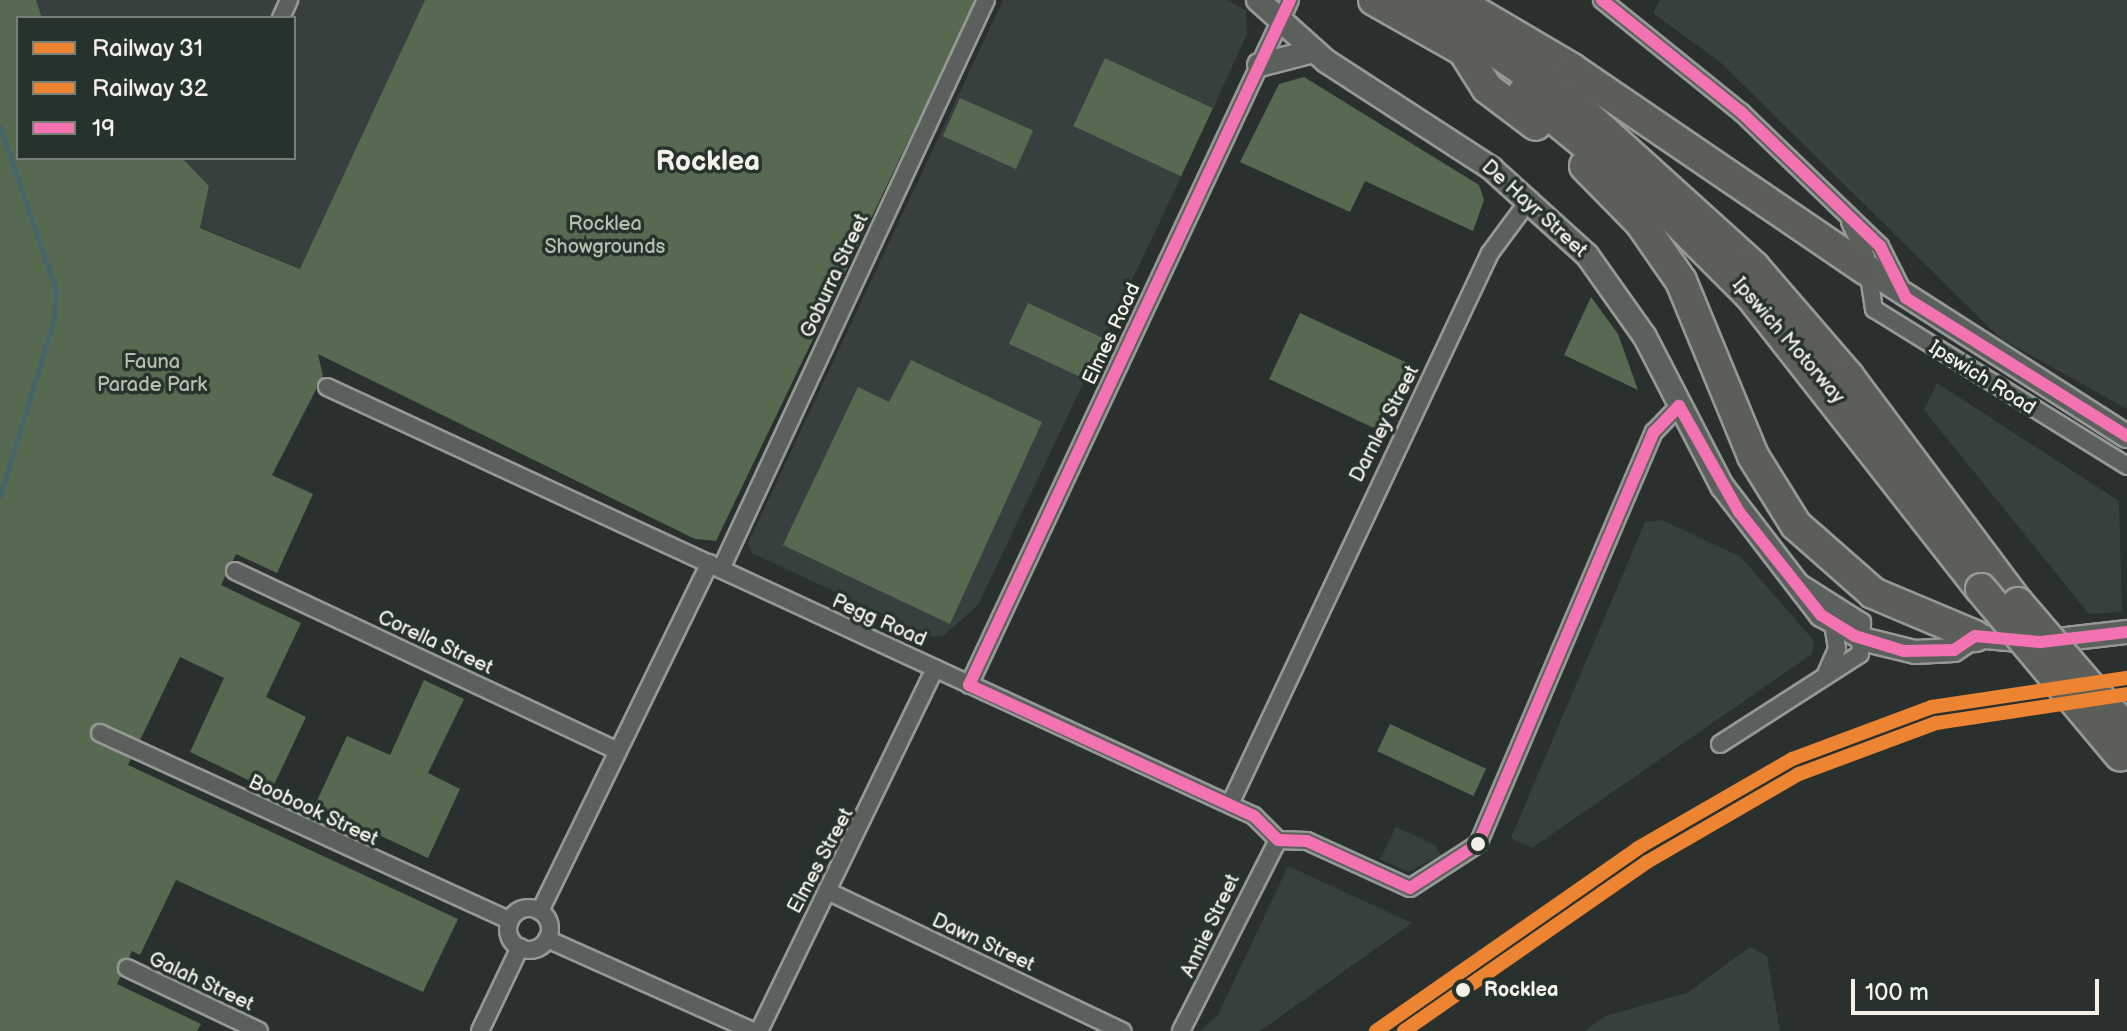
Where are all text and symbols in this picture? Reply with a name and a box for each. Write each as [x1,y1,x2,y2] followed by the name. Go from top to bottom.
[16,16,296,160] legend
[92,34,203,63] text: Railway 31
[92,74,208,103] text: Railway 32
[92,114,115,143] text: 19
[656,145,760,179] district label: Rocklea
[1476,155,1592,263] street label: De Hayr Street
[796,210,874,342] street label: Goburra Street
[545,212,665,259] park label: Rocklea Showgrounds
[1727,273,1849,409] street label: Ipswich Motorway
[1078,279,1146,389] street label: Elmes Road
[1924,336,2040,420] street label: Ipswich Road
[97,350,207,397] park label: Fauna Parade Park
[1345,361,1425,487] street label: Darnley Street
[828,590,930,652] street label: Pegg Road
[373,606,497,680] street label: Corella Street
[244,770,382,852] street label: Boobook Street
[783,804,859,918] street label: Elmes Street
[1470,836,1486,852] unlabelled marker
[1177,870,1245,982] street label: Annie Street
[928,909,1038,977] street label: Dawn Street
[145,947,257,1017] street label: Galah Street
[1855,963,2103,1013] scale bar
[1449,976,1477,1004] marker: Rocklea
[1484,978,1559,1002] place label: Rocklea
[1865,978,1929,1007] text: 100 m

